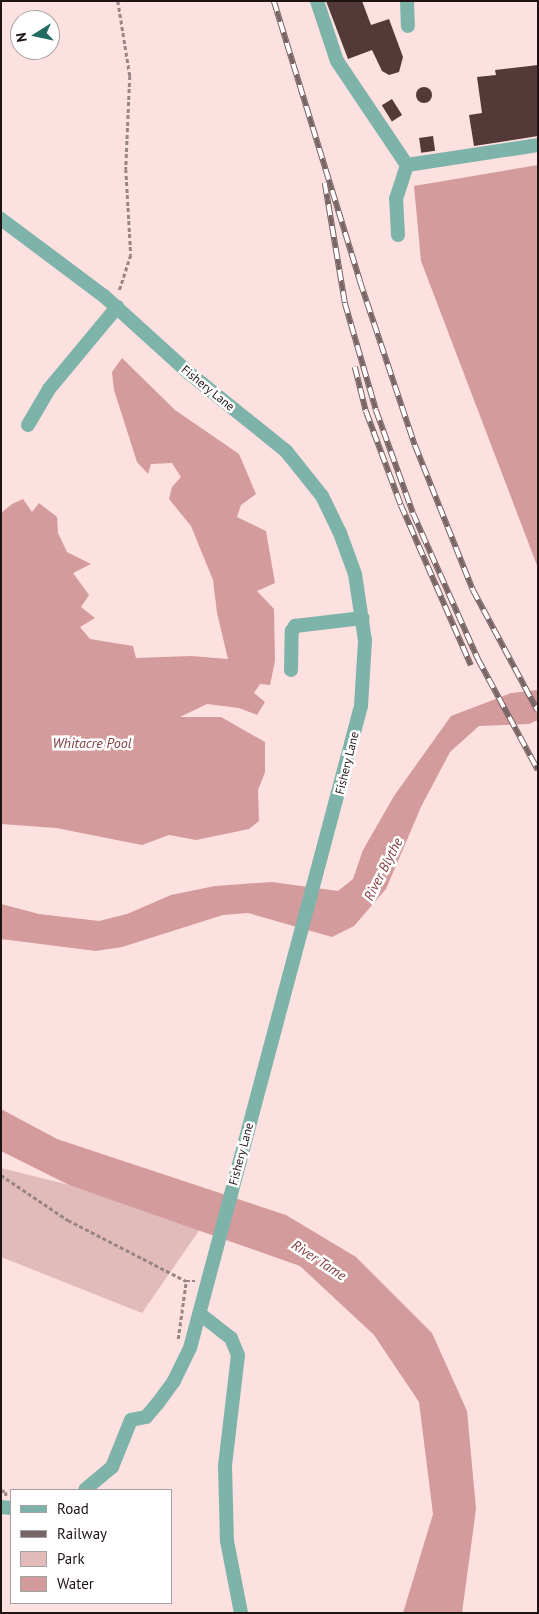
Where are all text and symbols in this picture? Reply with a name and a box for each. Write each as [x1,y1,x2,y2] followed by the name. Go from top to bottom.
[10,10,60,60] north arrow
[12,31,31,44] text: N
[178,362,238,414] street label: Fishery Lane
[332,730,362,796] street label: Fishery Lane
[52,735,132,751] water label: Whitacre Pool
[360,835,406,903] water label: River Blythe
[226,1121,256,1187] street label: Fishery Lane
[288,1236,350,1284] water label: River Tame
[10,1489,172,1604] legend
[57,1499,89,1518] text: Road
[57,1524,107,1543] text: Railway
[57,1549,85,1568] text: Park
[57,1574,94,1593] text: Water

